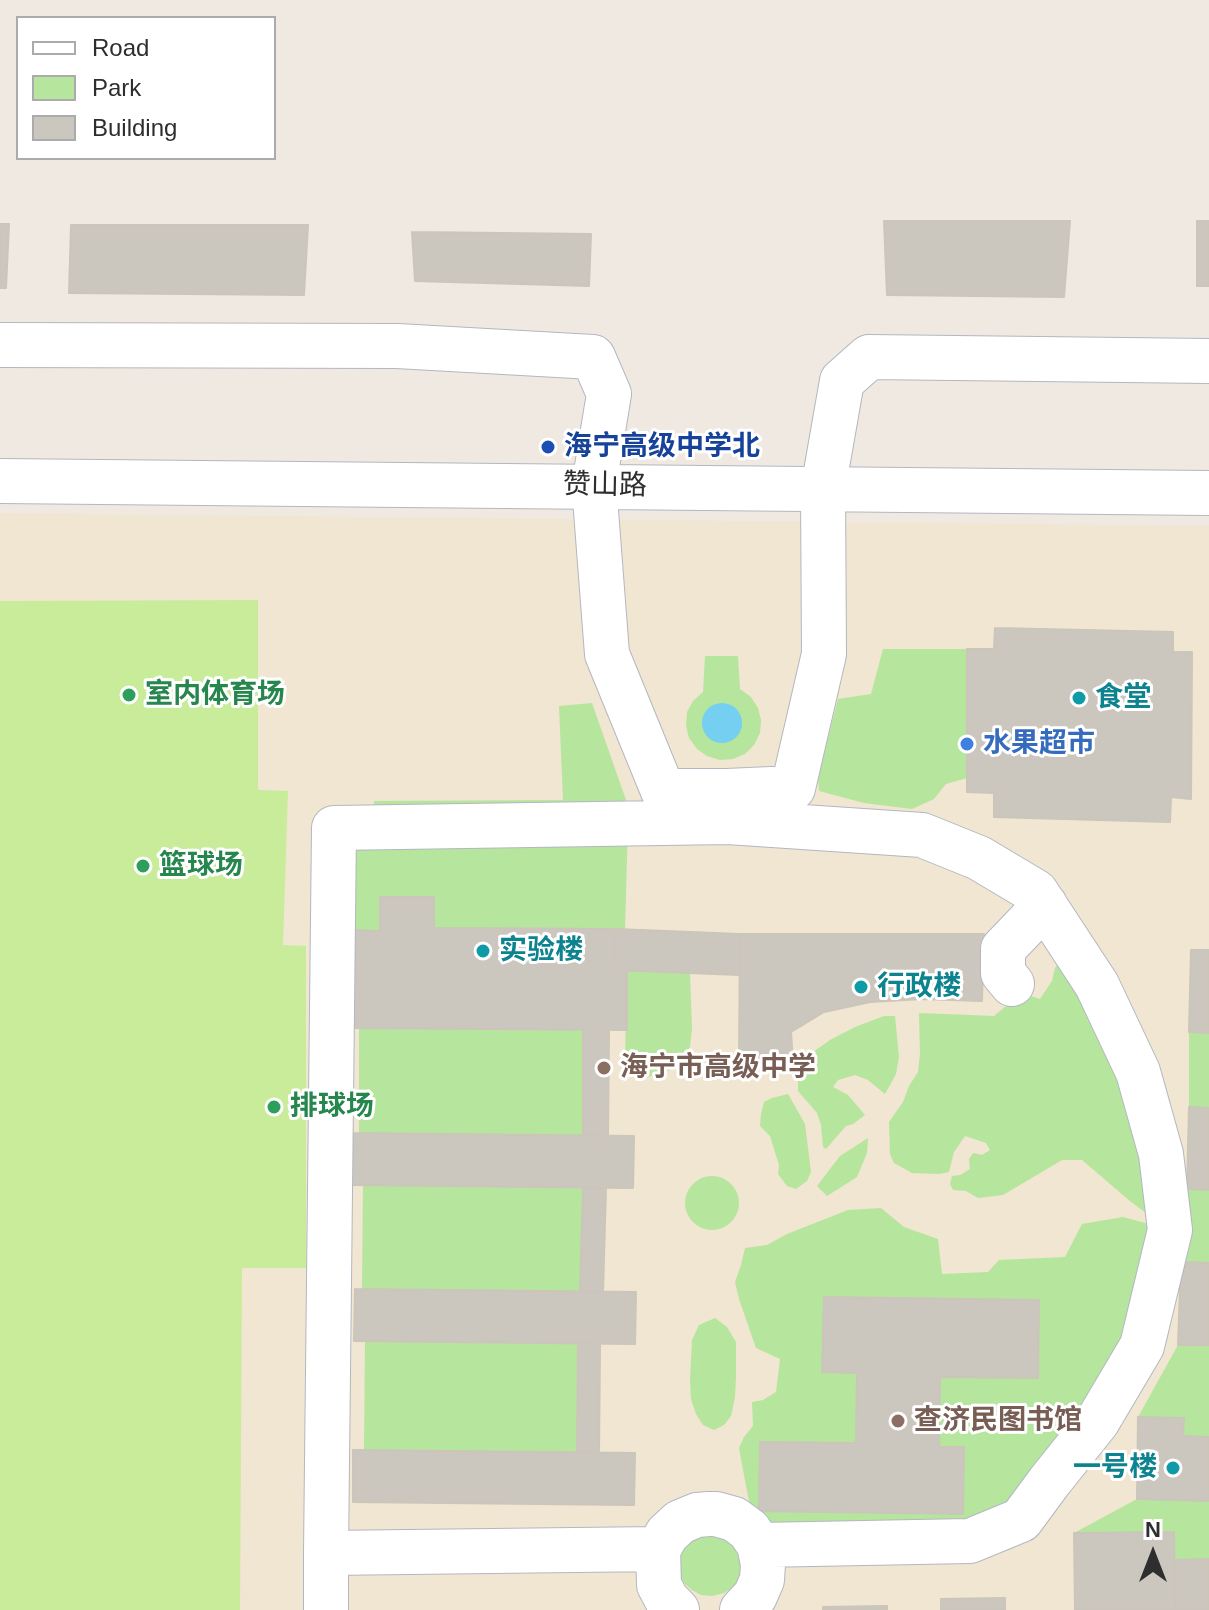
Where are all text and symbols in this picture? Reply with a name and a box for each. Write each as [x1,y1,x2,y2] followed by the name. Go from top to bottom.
[16,16,276,160] legend
[92,34,149,61] text: Road
[92,74,141,101] text: Park
[92,114,177,141] text: Building
[564,430,760,464] place label: 海宁高级中学北
[539,438,557,456] marker: 海宁高级中学北
[563,468,647,504] street label: 赞山路
[145,678,285,712] place label: 室内体育场
[1095,681,1151,715] place label: 食堂
[120,686,138,704] marker: 室内体育场
[1070,689,1088,707] marker: 食堂
[983,727,1095,761] place label: 水果超市
[958,735,976,753] marker: 水果超市
[159,849,243,883] place label: 篮球场
[134,857,152,875] marker: 篮球场
[499,934,583,968] place label: 实验楼
[474,942,492,960] marker: 实验楼
[877,970,961,1004] place label: 行政楼
[852,978,870,996] marker: 行政楼
[620,1051,816,1085] place label: 海宁市高级中学
[595,1059,613,1077] marker: 海宁市高级中学
[290,1090,374,1124] place label: 排球场
[265,1098,283,1116] marker: 排球场
[914,1404,1082,1438] place label: 查济民图书馆
[889,1412,907,1430] marker: 查济民图书馆
[1073,1451,1157,1485] place label: 一号楼
[1164,1459,1182,1477] marker: 一号楼
[1113,1514,1193,1594] north arrow
[1145,1517,1161,1542] text: N

